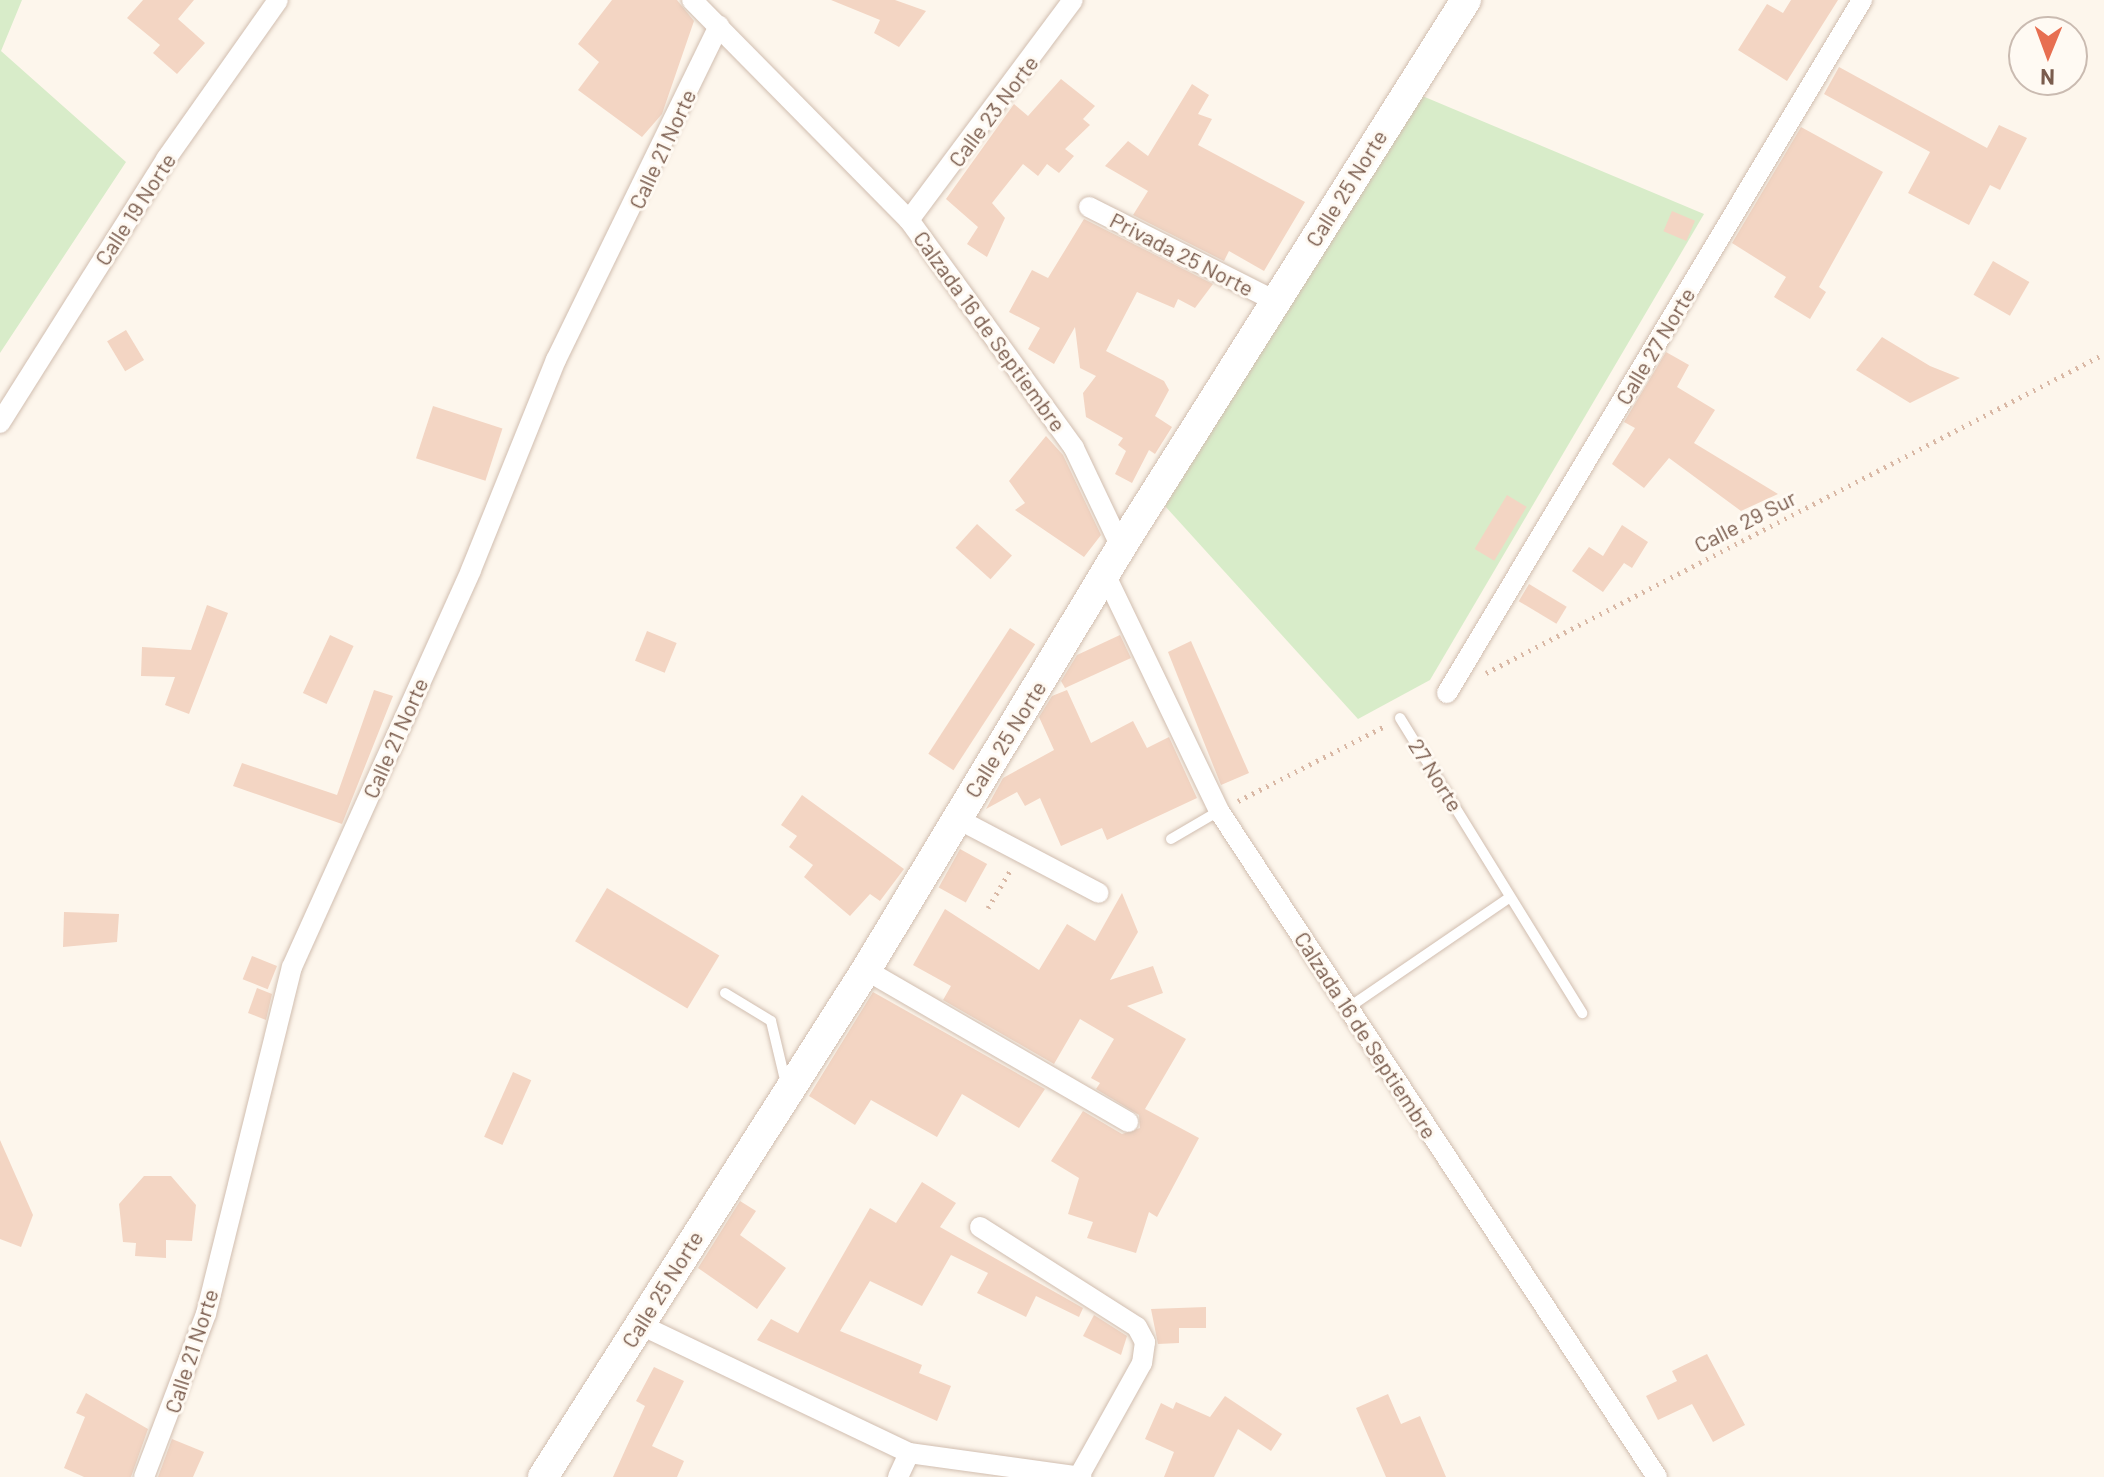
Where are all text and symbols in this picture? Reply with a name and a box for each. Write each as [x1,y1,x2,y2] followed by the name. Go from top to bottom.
[2008,16,2088,96] north arrow
[943,50,1043,172] street label: Calle 23 Norte
[2040,65,2055,91] text: N
[623,85,701,213] street label: Calle 21 Norte
[1300,125,1392,251] street label: Calle 25 Norte
[89,148,181,270] street label: Calle 19 Norte
[1106,206,1258,302] street label: Privada 25 Norte
[908,226,1072,436] street label: Calzada 16 de Septiembre
[1610,283,1700,409] street label: Calle 27 Norte
[1690,484,1800,558] street label: Calle 29 Sur
[357,674,433,802] street label: Calle 21 Norte
[959,676,1051,802] street label: Calle 25 Norte
[1403,734,1469,816] street label: 27 Norte
[1289,926,1443,1144] street label: Calzada 16 de Septiembre
[616,1226,708,1352] street label: Calle 25 Norte
[159,1286,223,1416] street label: Calle 21 Norte

